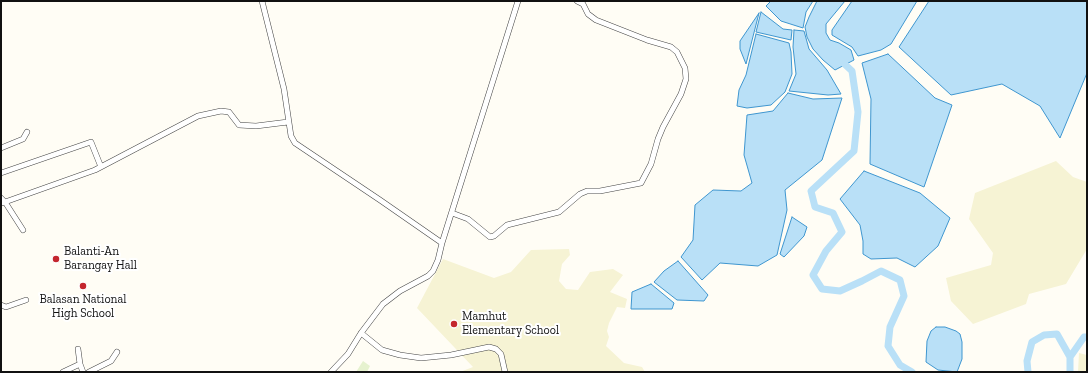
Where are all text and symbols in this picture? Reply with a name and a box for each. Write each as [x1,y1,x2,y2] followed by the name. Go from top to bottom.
[64,245,137,273] place label: Balanti-An Barangay Hall
[51,254,61,264] marker: Balanti-An Barangay Hall
[78,281,88,291] marker: Balasan National High School
[40,293,126,321] place label: Balasan National High School
[462,310,559,338] place label: Mamhut Elementary School
[449,319,459,329] marker: Mamhut Elementary School

